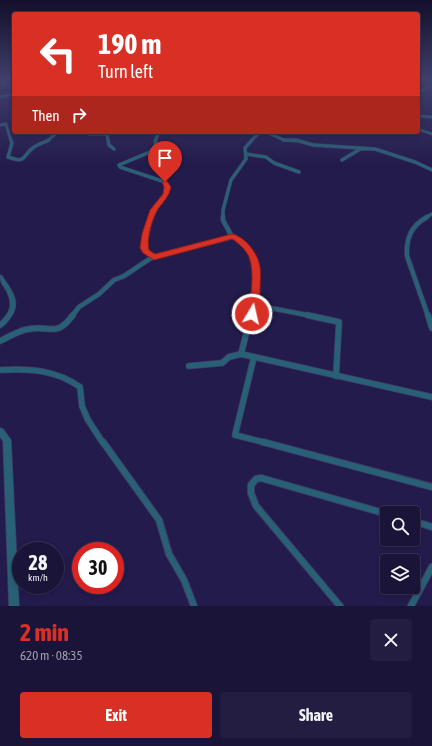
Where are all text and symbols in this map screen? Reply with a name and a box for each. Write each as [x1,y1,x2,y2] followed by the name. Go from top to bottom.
[32,28,84,80] icon: left
[98,28,161,60] text: 190 m
[98,61,153,82] text: Turn left
[68,104,90,126] icon: right
[32,107,60,124] text: Then
[148,141,182,182] pin
[154,147,176,169] icon: arrive
[231,293,273,335] position arrow
[380,506,420,594] map controls
[380,506,420,546] button: search
[72,542,124,594] speed limit sign: 30
[29,551,47,574] text: 28
[380,554,420,594] button: layers
[28,572,48,583] text: km/h
[20,619,69,646] text: 2 min
[370,619,412,661] button: close
[20,648,83,663] text: 620 m · 08:35
[20,692,212,738] button: Exit
[220,692,412,738] button: Share

